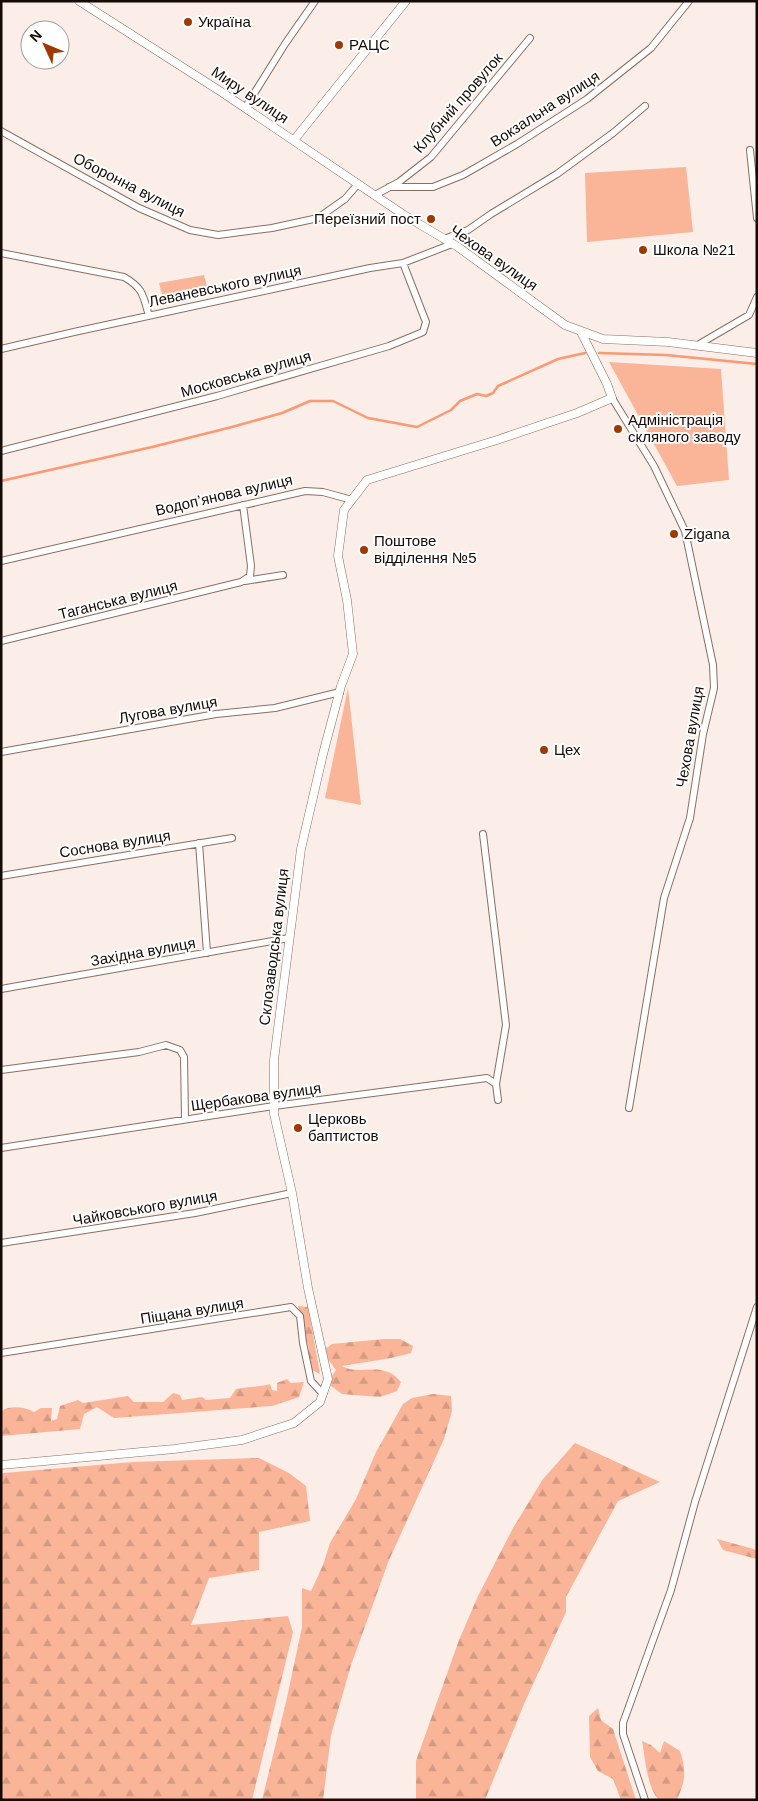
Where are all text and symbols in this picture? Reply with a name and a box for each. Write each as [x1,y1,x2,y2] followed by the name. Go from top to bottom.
[198,13,252,30] place label: Україна
[182,16,194,28] marker: Україна
[20,20,70,70] north arrow
[26,27,45,45] text: N
[349,36,390,53] place label: РАЦС
[333,39,345,51] marker: РАЦС
[410,49,506,156] street label: Клубний провулок
[208,63,292,127] street label: Миру вулиця
[487,67,602,150] street label: Вокзальна вулиця
[71,149,188,220] street label: Оборонна вулиця
[314,210,421,227] place label: Переїзний пост
[425,213,437,225] marker: Переїзний пост
[447,221,541,294] street label: Чехова вулиця
[653,241,736,258] place label: Школа №21
[637,244,649,256] marker: Школа №21
[147,261,303,310] street label: Леваневського вулиця
[179,347,313,400] street label: Московська вулиця
[628,411,741,445] place label: Адміністрація скляного заводу
[612,423,624,435] marker: Адміністрація скляного заводу
[154,470,294,519] street label: Водоп’янова вулиця
[684,525,731,542] place label: Zigana
[668,528,680,540] marker: Zigana
[374,532,477,566] place label: Поштове відділення №5
[358,544,370,556] marker: Поштове відділення №5
[57,577,179,623] street label: Таганська вулиця
[672,685,707,789] street label: Чехова вулиця
[117,692,219,727] street label: Лугова вулиця
[554,741,581,758] place label: Цех
[538,744,550,756] marker: Цех
[58,826,172,861] street label: Соснова вулиця
[255,868,292,1026] street label: Склозаводська вулиця
[89,934,197,969] street label: Західна вулиця
[190,1079,322,1114] street label: Щербакова вулиця
[308,1110,379,1144] place label: Церковь баптистов
[292,1122,304,1134] marker: Церковь баптистов
[71,1186,218,1229] street label: Чайковського вулиця
[139,1294,245,1327] street label: Піщана вулиця

